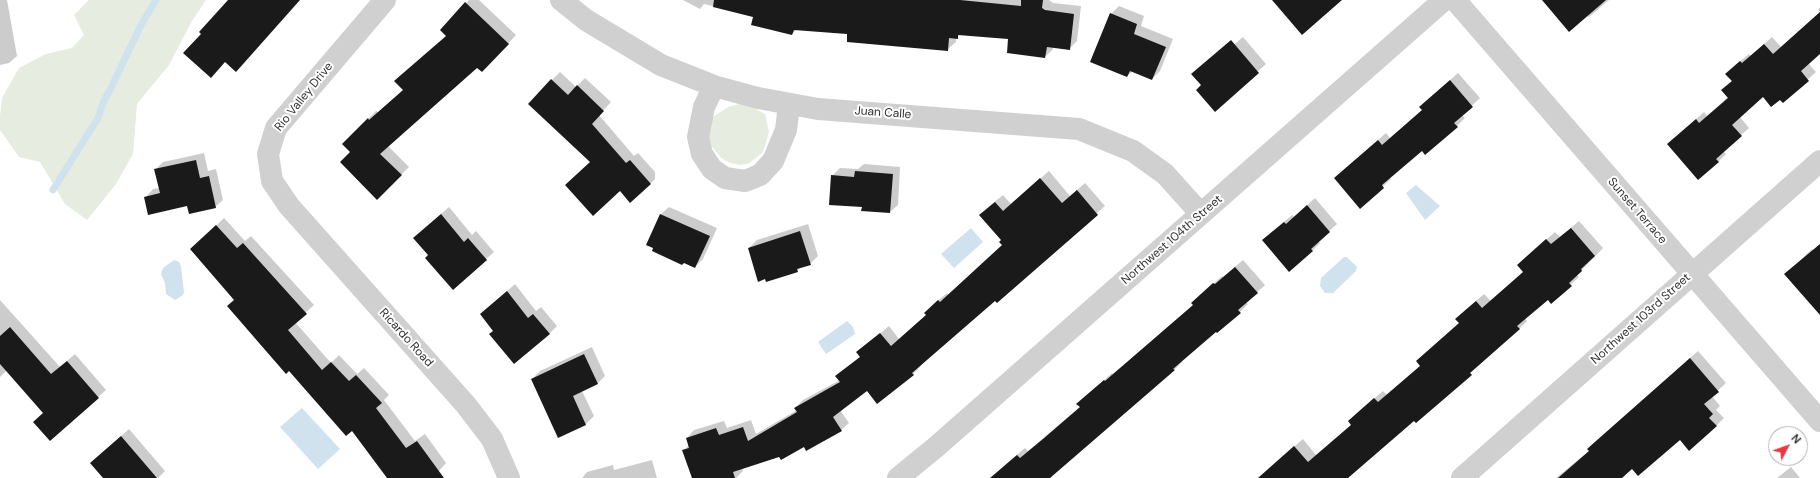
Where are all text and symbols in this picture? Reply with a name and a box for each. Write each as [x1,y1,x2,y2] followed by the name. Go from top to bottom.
[272,60,336,134] street label: Rio Valley Drive
[854,104,912,122] street label: Juan Calle
[1604,175,1670,247] street label: Sunset Terrace
[1119,192,1225,288] street label: Northwest 104th Street
[1588,271,1694,367] street label: Northwest 103rd Street
[376,306,436,370] street label: Ricardo Road
[1768,426,1808,466] north arrow
[1788,431,1804,446] text: N

